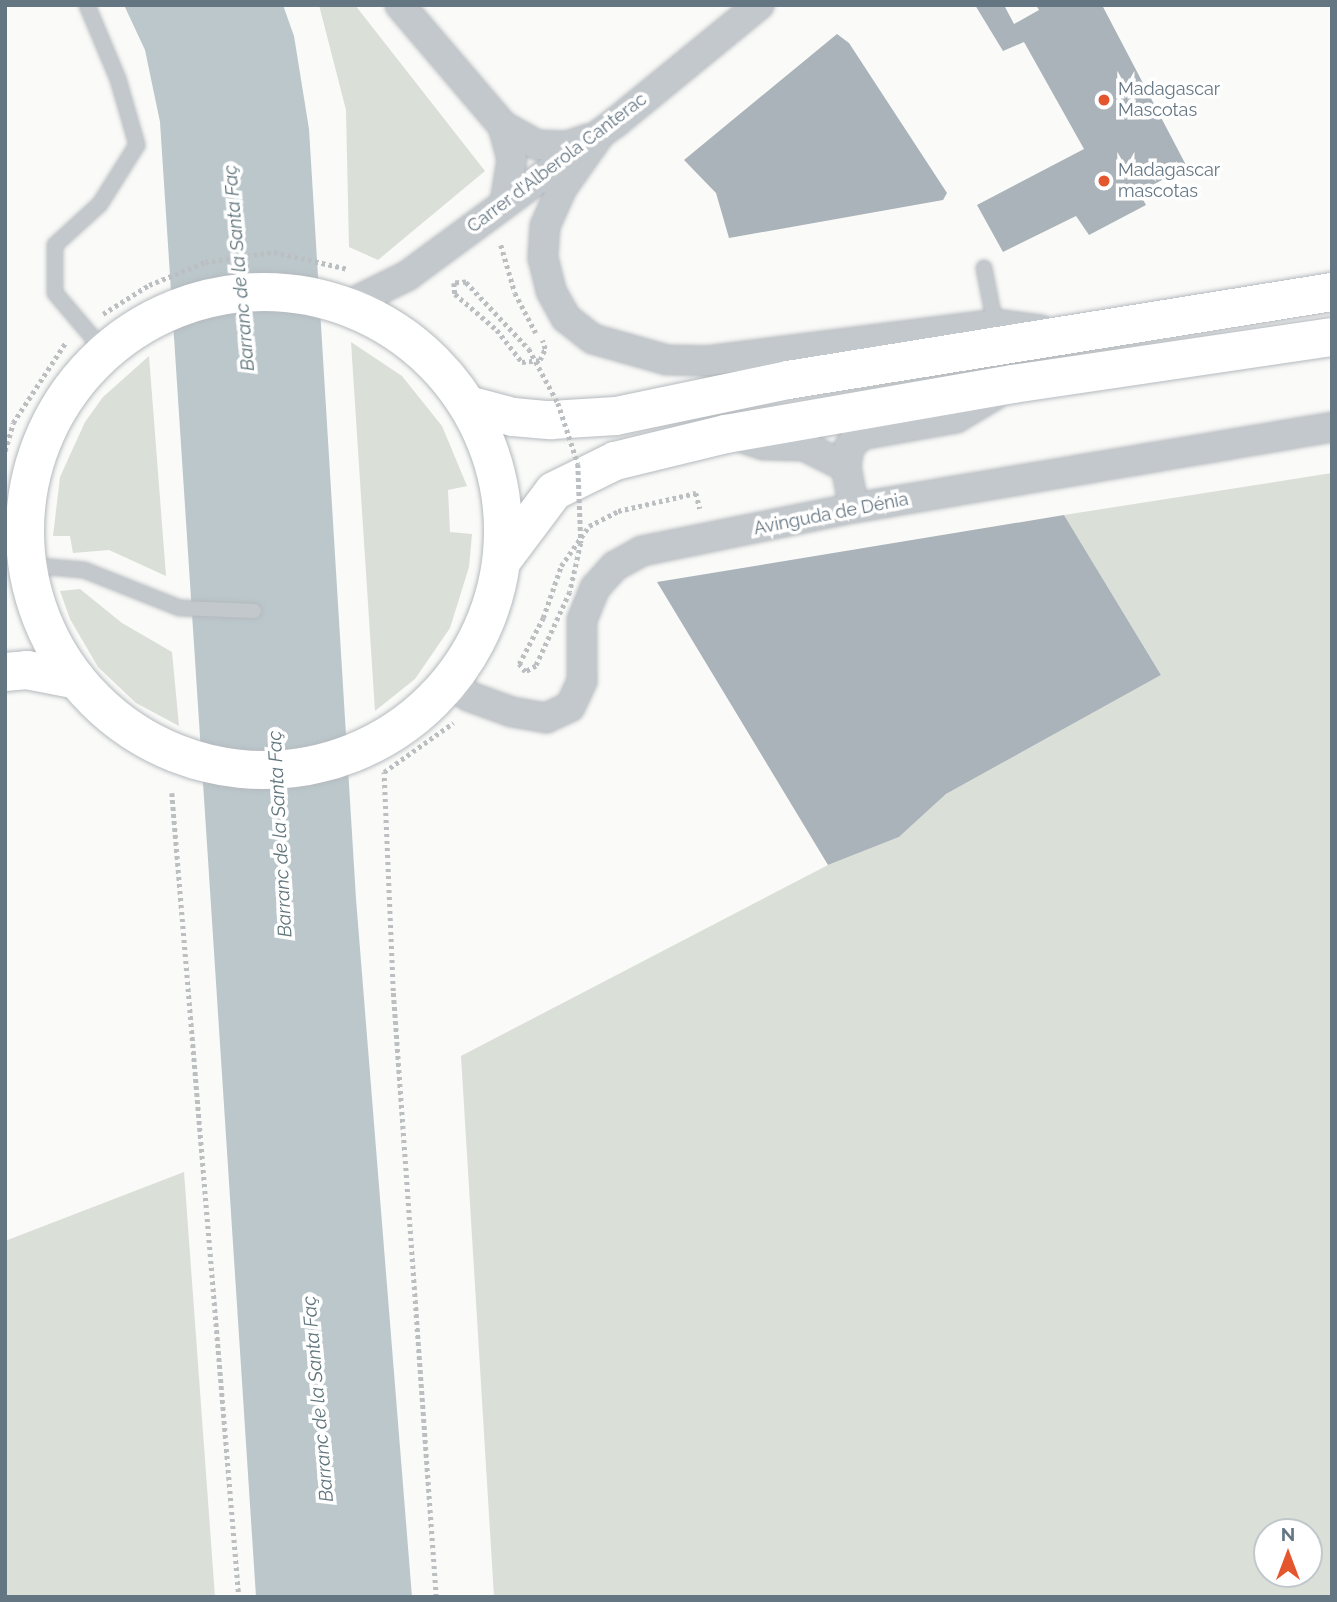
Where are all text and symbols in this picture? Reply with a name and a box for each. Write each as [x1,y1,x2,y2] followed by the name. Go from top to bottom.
[1118,79,1220,122] place label: Madagascar Mascotas
[463,88,651,238] street label: Carrer d'Alberola Canterac
[1096,92,1112,108] marker: Madagascar Mascotas
[1118,160,1220,202] place label: Madagascar mascotas
[219,164,259,372] water label: Barranc de la Santa Faç
[1096,173,1112,189] marker: Madagascar mascotas
[752,488,910,540] street label: Avinguda de Dénia
[263,730,297,938] water label: Barranc de la Santa Faç
[298,1295,338,1503] water label: Barranc de la Santa Faç
[1253,1518,1323,1588] north arrow
[1281,1523,1295,1545] text: N

